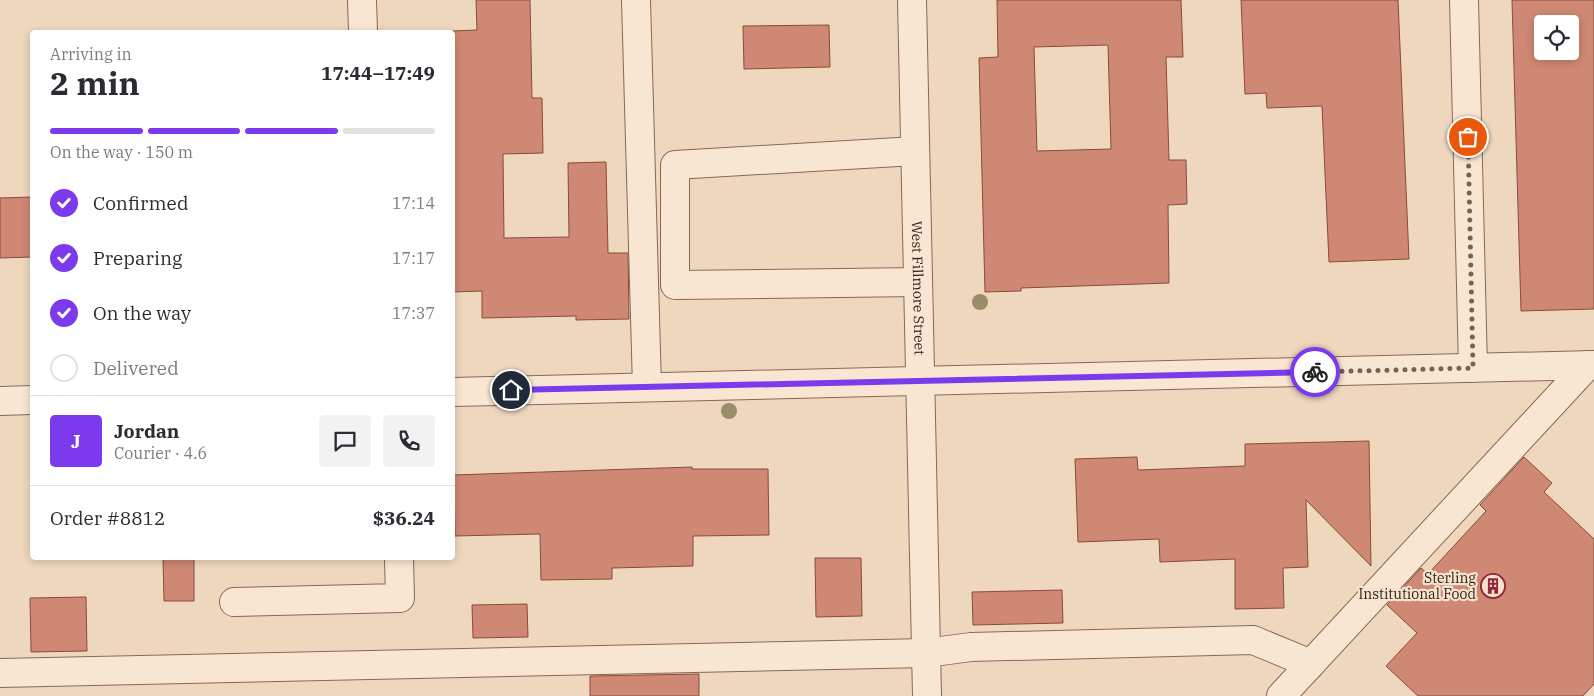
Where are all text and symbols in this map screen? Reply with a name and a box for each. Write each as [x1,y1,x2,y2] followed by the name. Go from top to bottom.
[1534,15,1579,60] map controls
[1534,15,1579,60] button: locate
[50,44,132,64] text: Arriving in
[321,61,435,85] text: 17:44–17:49
[50,62,140,104] text: 2 min
[1447,116,1489,158] pin
[1454,123,1482,151] icon: bag
[50,142,193,162] text: On the way · 150 m
[50,189,78,217] icon: check
[93,191,188,215] text: Confirmed
[392,193,435,213] text: 17:14
[908,221,929,355] street label: West Fillmore Street
[50,244,78,272] icon: check
[93,246,182,270] text: Preparing
[392,248,435,268] text: 17:17
[50,299,78,327] icon: check
[93,301,191,325] text: On the way
[392,303,435,323] text: 17:37
[1290,347,1340,397] courier
[93,356,179,380] text: Delivered
[1301,358,1329,386] icon: bike
[490,369,532,411] pin
[497,376,525,404] icon: home
[319,415,371,467] button: chat
[383,415,435,467] button: phone
[114,419,179,443] text: Jordan
[71,429,81,453] text: J
[114,443,207,463] text: Courier · 4.6
[50,506,165,530] text: Order #8812
[373,506,435,530] text: $36.24
[1358,569,1476,603] place label: Sterling Institutional Food
[1480,573,1506,599] building icon: Sterling Institutional Food

